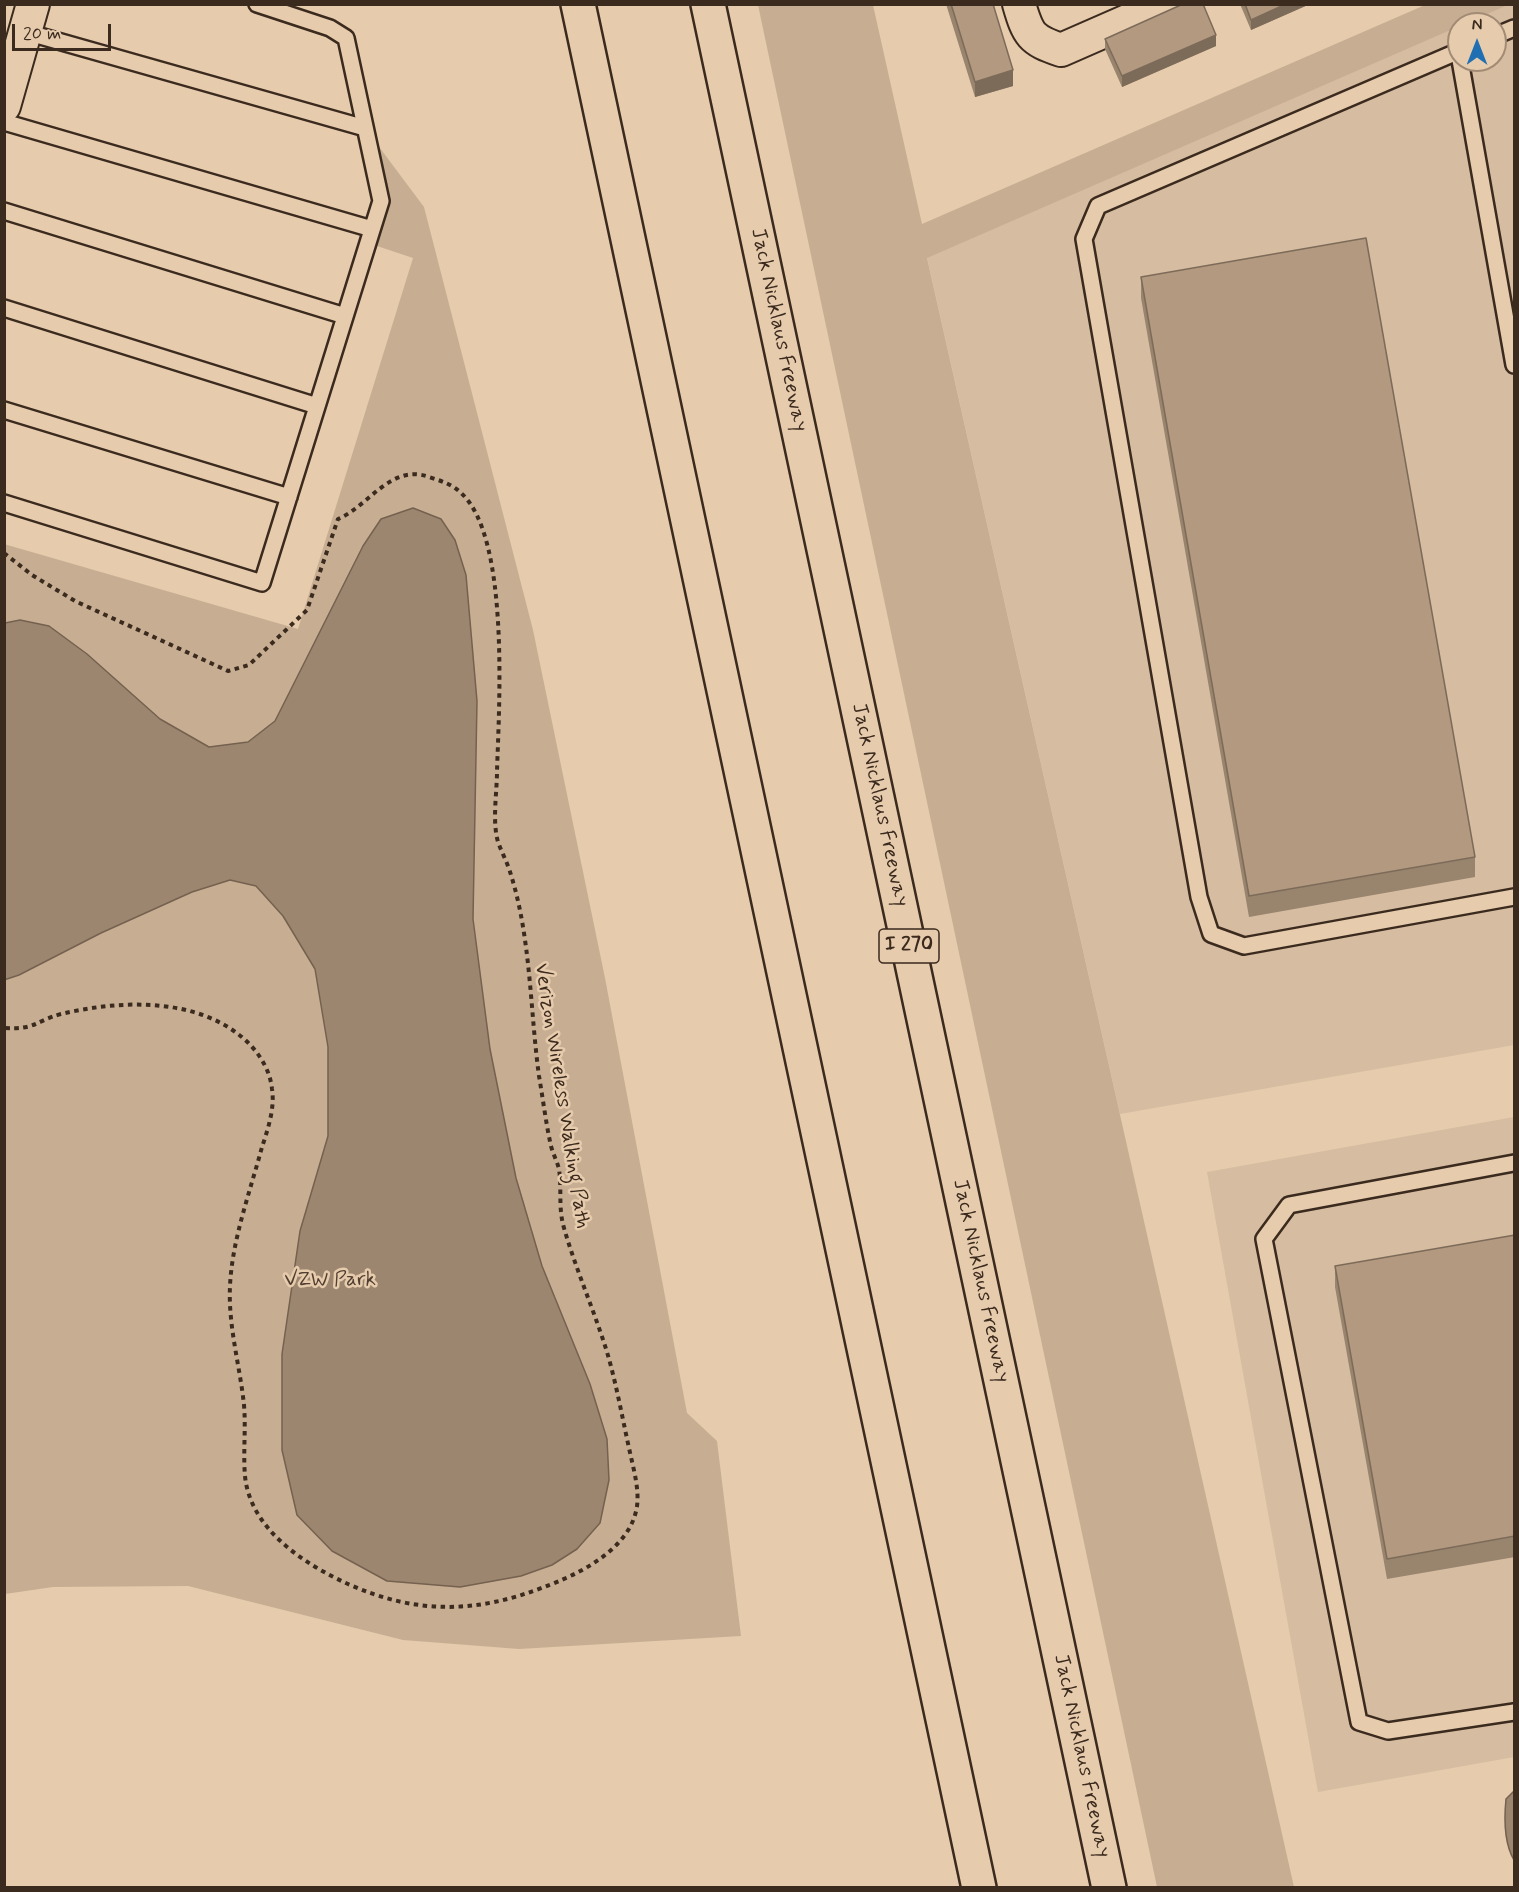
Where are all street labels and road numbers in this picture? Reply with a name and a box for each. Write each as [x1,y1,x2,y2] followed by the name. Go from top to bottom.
[744,226,812,434] street label: Jack Nicklaus Freeway
[845,701,913,909] street label: Jack Nicklaus Freeway
[879,929,939,963] road number: I 270
[528,962,594,1230] street label: Verizon Wireless Walking Path
[946,1177,1014,1385] street label: Jack Nicklaus Freeway
[1047,1652,1115,1860] street label: Jack Nicklaus Freeway

